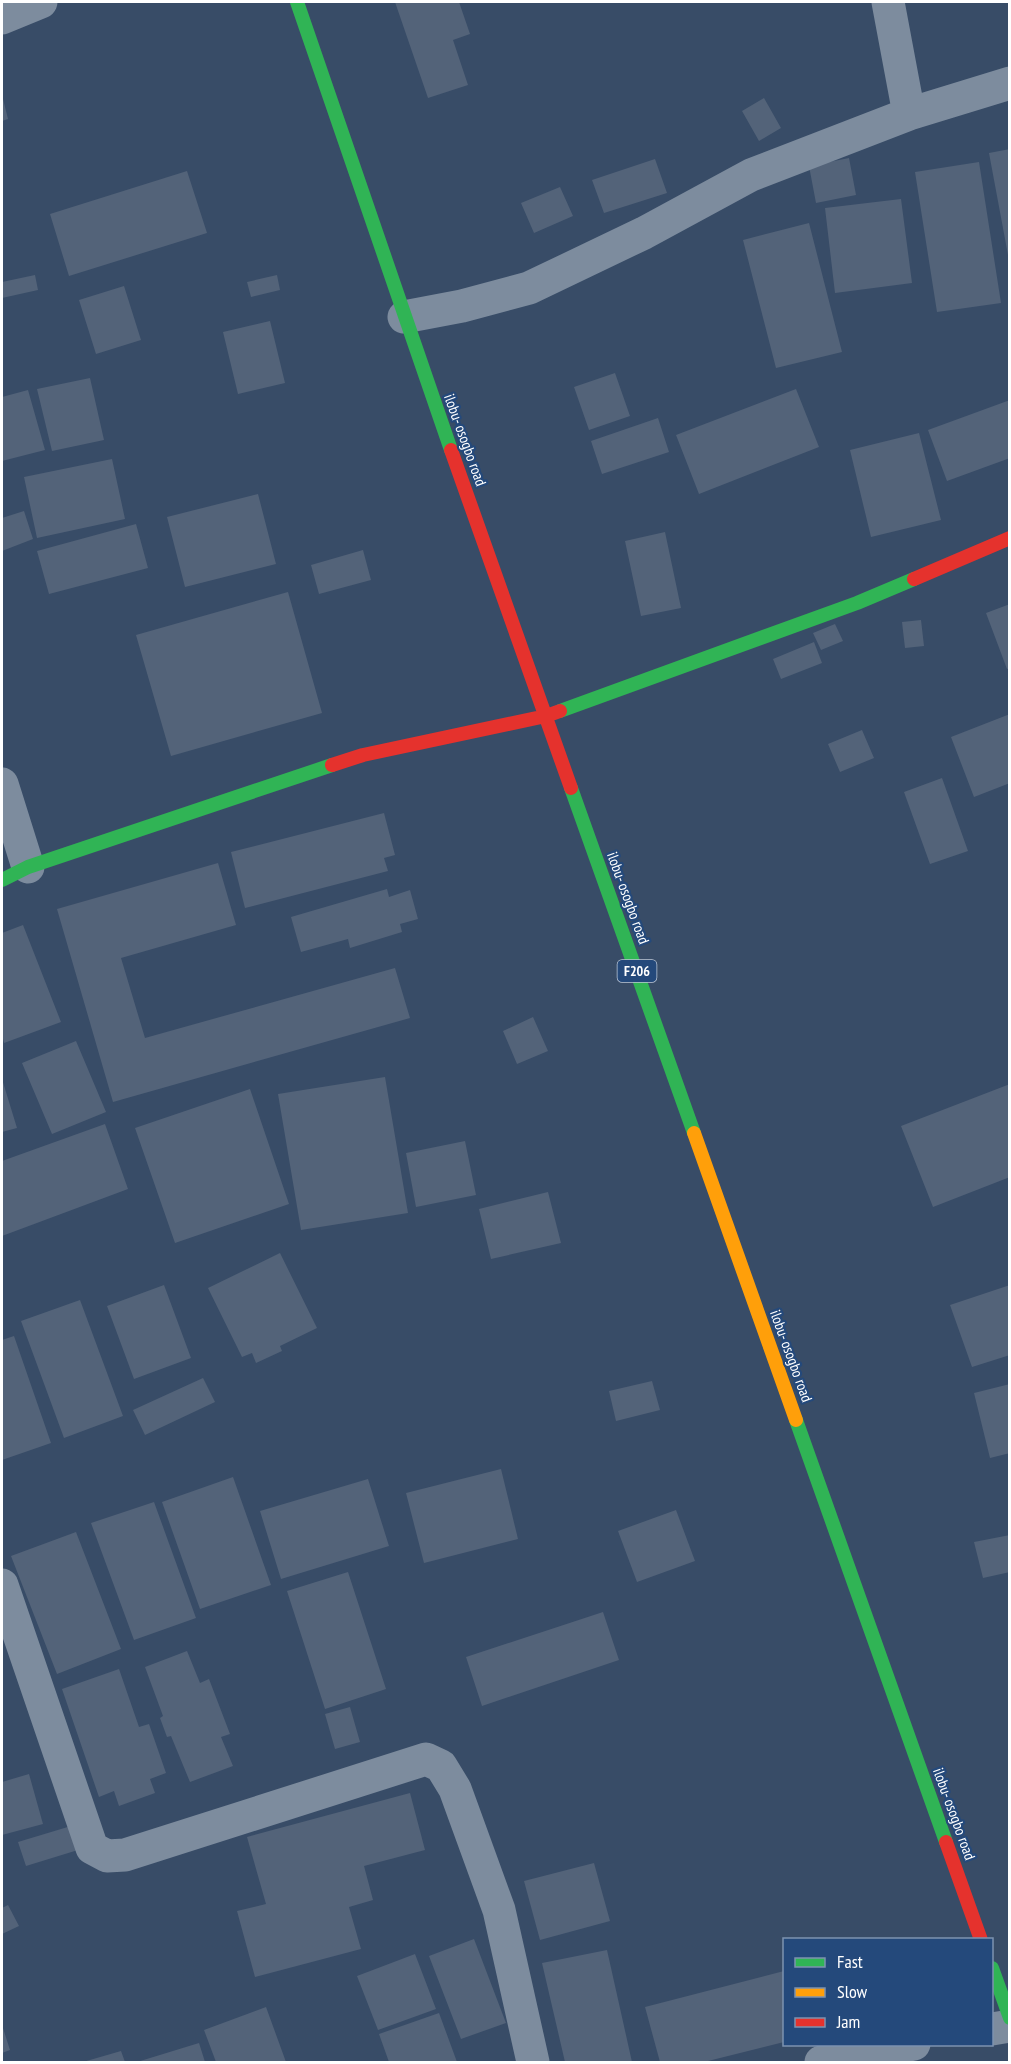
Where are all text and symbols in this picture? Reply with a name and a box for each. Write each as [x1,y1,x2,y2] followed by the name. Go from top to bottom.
[440,391,491,488] street label: ilobu- osogbo road
[603,849,654,946] street label: ilobu- osogbo road
[618,960,656,982] road number: F206
[766,1307,817,1404] street label: ilobu- osogbo road
[929,1765,980,1862] street label: ilobu- osogbo road
[783,1938,993,2046] legend
[837,1950,863,1973] text: Fast
[837,1980,868,2003] text: Slow
[836,2010,860,2033] text: Jam

